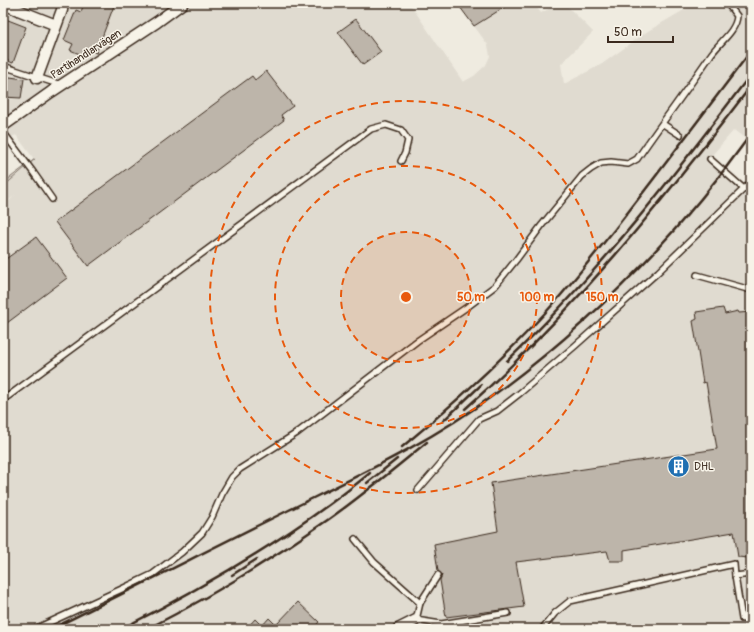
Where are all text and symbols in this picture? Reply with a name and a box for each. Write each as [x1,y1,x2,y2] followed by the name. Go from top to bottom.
[608,18,673,44] scale bar
[614,25,642,40] text: 50 m
[48,26,124,82] street label: Partihandlarvägen
[399,290,413,304] centre of rings
[457,290,485,305] text: 50 m
[520,290,555,305] text: 100 m
[586,290,619,305] text: 150 m
[665,453,691,479] building icon: DHL
[694,460,714,473] place label: DHL

